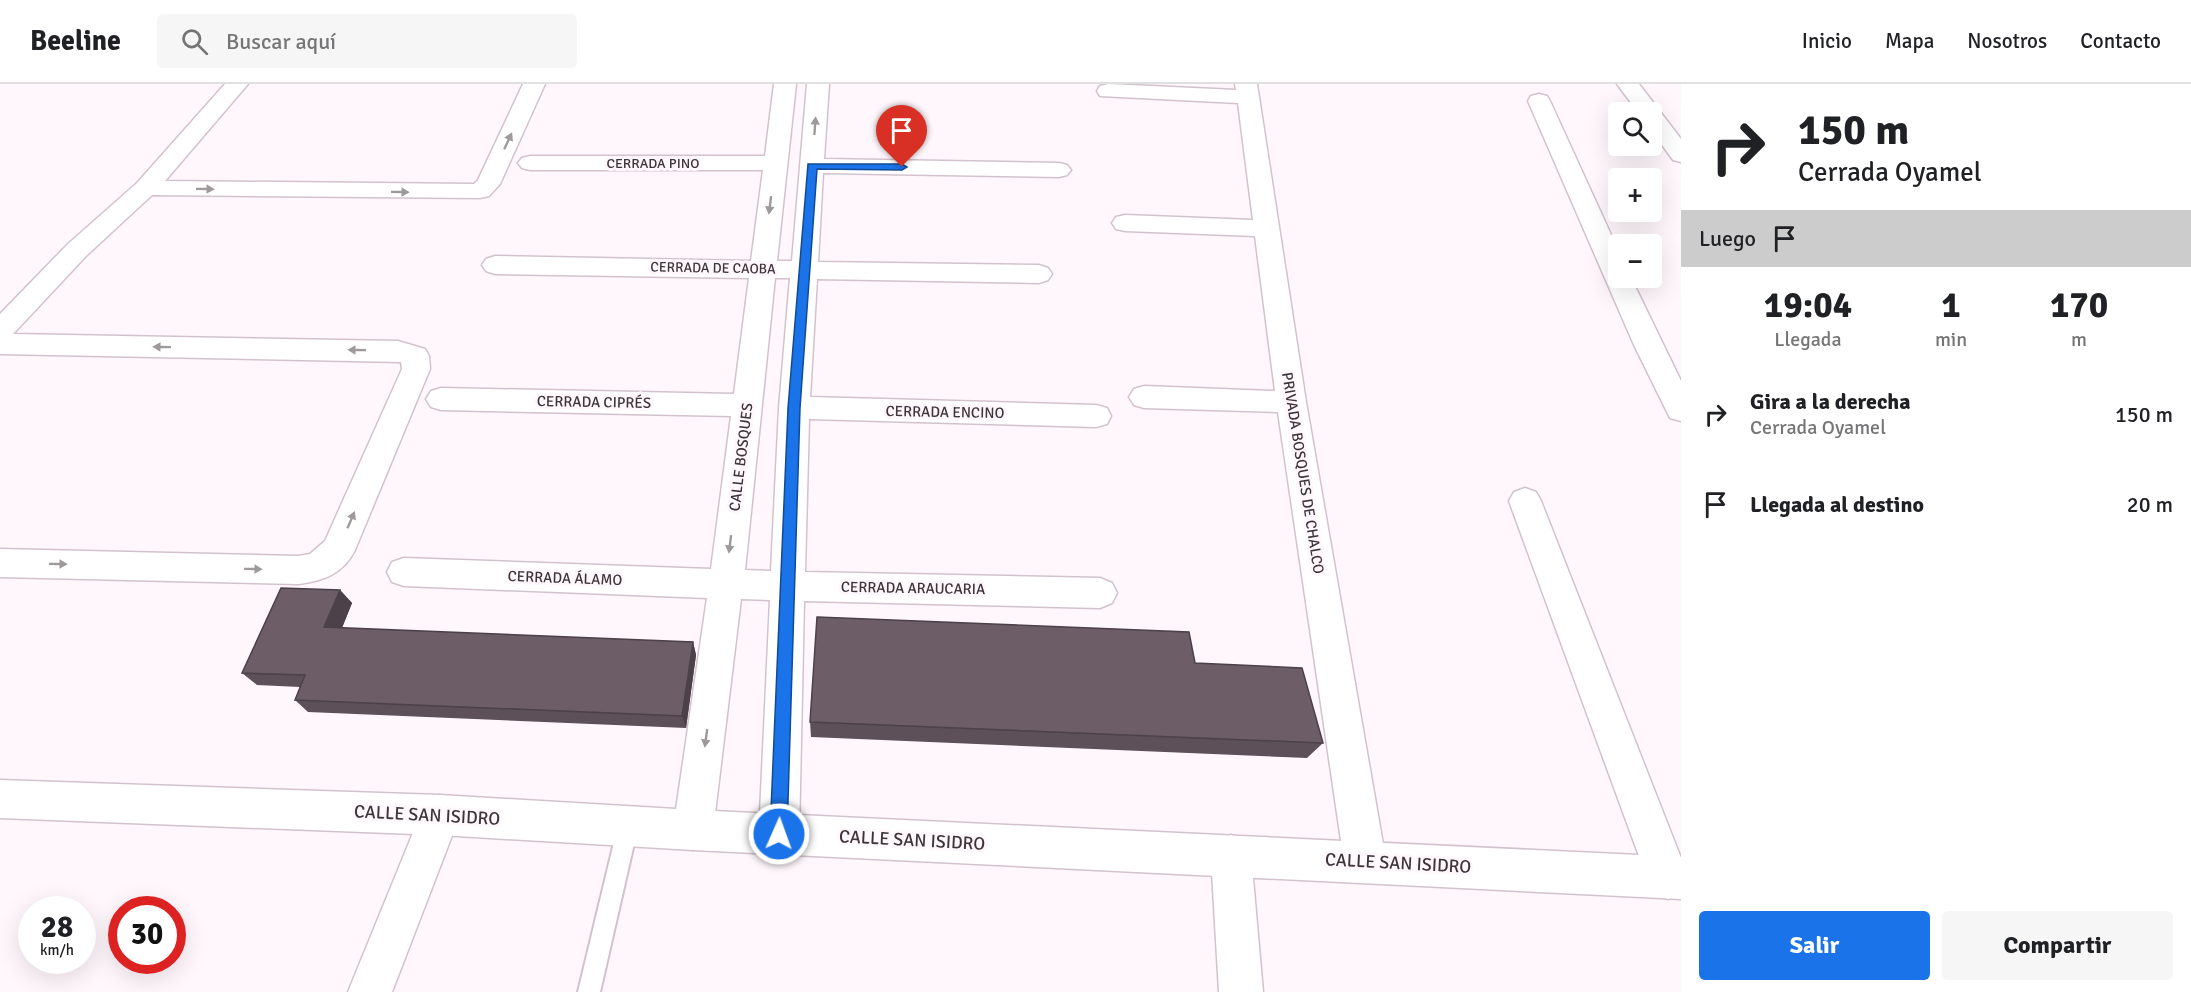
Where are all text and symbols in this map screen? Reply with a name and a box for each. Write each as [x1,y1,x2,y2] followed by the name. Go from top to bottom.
[157,14,577,68] search box
[30,24,121,58] text: Beeline
[178,25,211,58] icon: search
[226,28,336,55] text: Buscar aquí
[1802,28,1852,54] text: Inicio
[1885,28,1934,54] text: Mapa
[1967,28,2047,54] text: Nosotros
[2080,28,2161,54] text: Contacto
[1608,102,1662,288] map controls
[1608,102,1662,156] button: search
[876,105,927,167] pin
[1798,105,1909,156] text: 150 m
[1699,108,1777,186] icon: right
[885,114,918,147] icon: arrive
[810,116,820,135] one-way arrow
[503,131,513,149] one-way arrow
[606,155,700,172] street label: CERRADA PINO
[1798,156,1982,189] text: Cerrada Oyamel
[1608,168,1662,222] button: +
[195,184,214,194] one-way arrow
[390,187,409,196] one-way arrow
[766,195,775,214] one-way arrow
[1768,222,1801,255] icon: arrive
[1699,225,1756,252] text: Luego
[1608,234,1662,288] button: −
[650,258,776,278] street label: CERRADA DE CAOBA
[1764,283,1852,328] text: 19:04
[1941,283,1961,328] text: 1
[2050,283,2108,328] text: 170
[1774,327,1842,352] text: Llegada
[1935,327,1967,352] text: min
[2071,327,2087,352] text: m
[153,342,172,352] one-way arrow
[348,345,367,355] one-way arrow
[1278,371,1328,575] street label: PRIVADA BOSQUES DE CHALCO
[1750,388,1911,415] text: Gira a la derecha
[537,391,651,412] street label: CERRADA CIPRÉS
[1699,398,1732,431] icon: right
[2115,401,2173,428] text: 150 m
[725,402,757,512] street label: CALLE BOSQUES
[885,402,1005,422] street label: CERRADA ENCINO
[1750,415,1886,440] text: Cerrada Oyamel
[1699,488,1732,521] icon: arrive
[1750,491,1924,518] text: Llegada al destino
[2127,491,2173,518] text: 20 m
[346,510,356,528] one-way arrow
[726,535,735,554] one-way arrow
[49,559,68,569] one-way arrow
[244,564,263,573] one-way arrow
[507,566,623,589] street label: CERRADA ÁLAMO
[841,578,985,598] street label: CERRADA ARAUCARIA
[701,728,710,747] one-way arrow
[353,800,501,830] street label: CALLE SAN ISIDRO
[747,802,811,866] position arrow
[838,825,986,855] street label: CALLE SAN ISIDRO
[1324,848,1472,878] street label: CALLE SAN ISIDRO
[108,896,186,974] speed limit sign: 30
[41,909,73,946] text: 28
[1699,911,1930,980] button: Salir
[1942,911,2173,980] button: Compartir
[40,941,74,959] text: km/h

